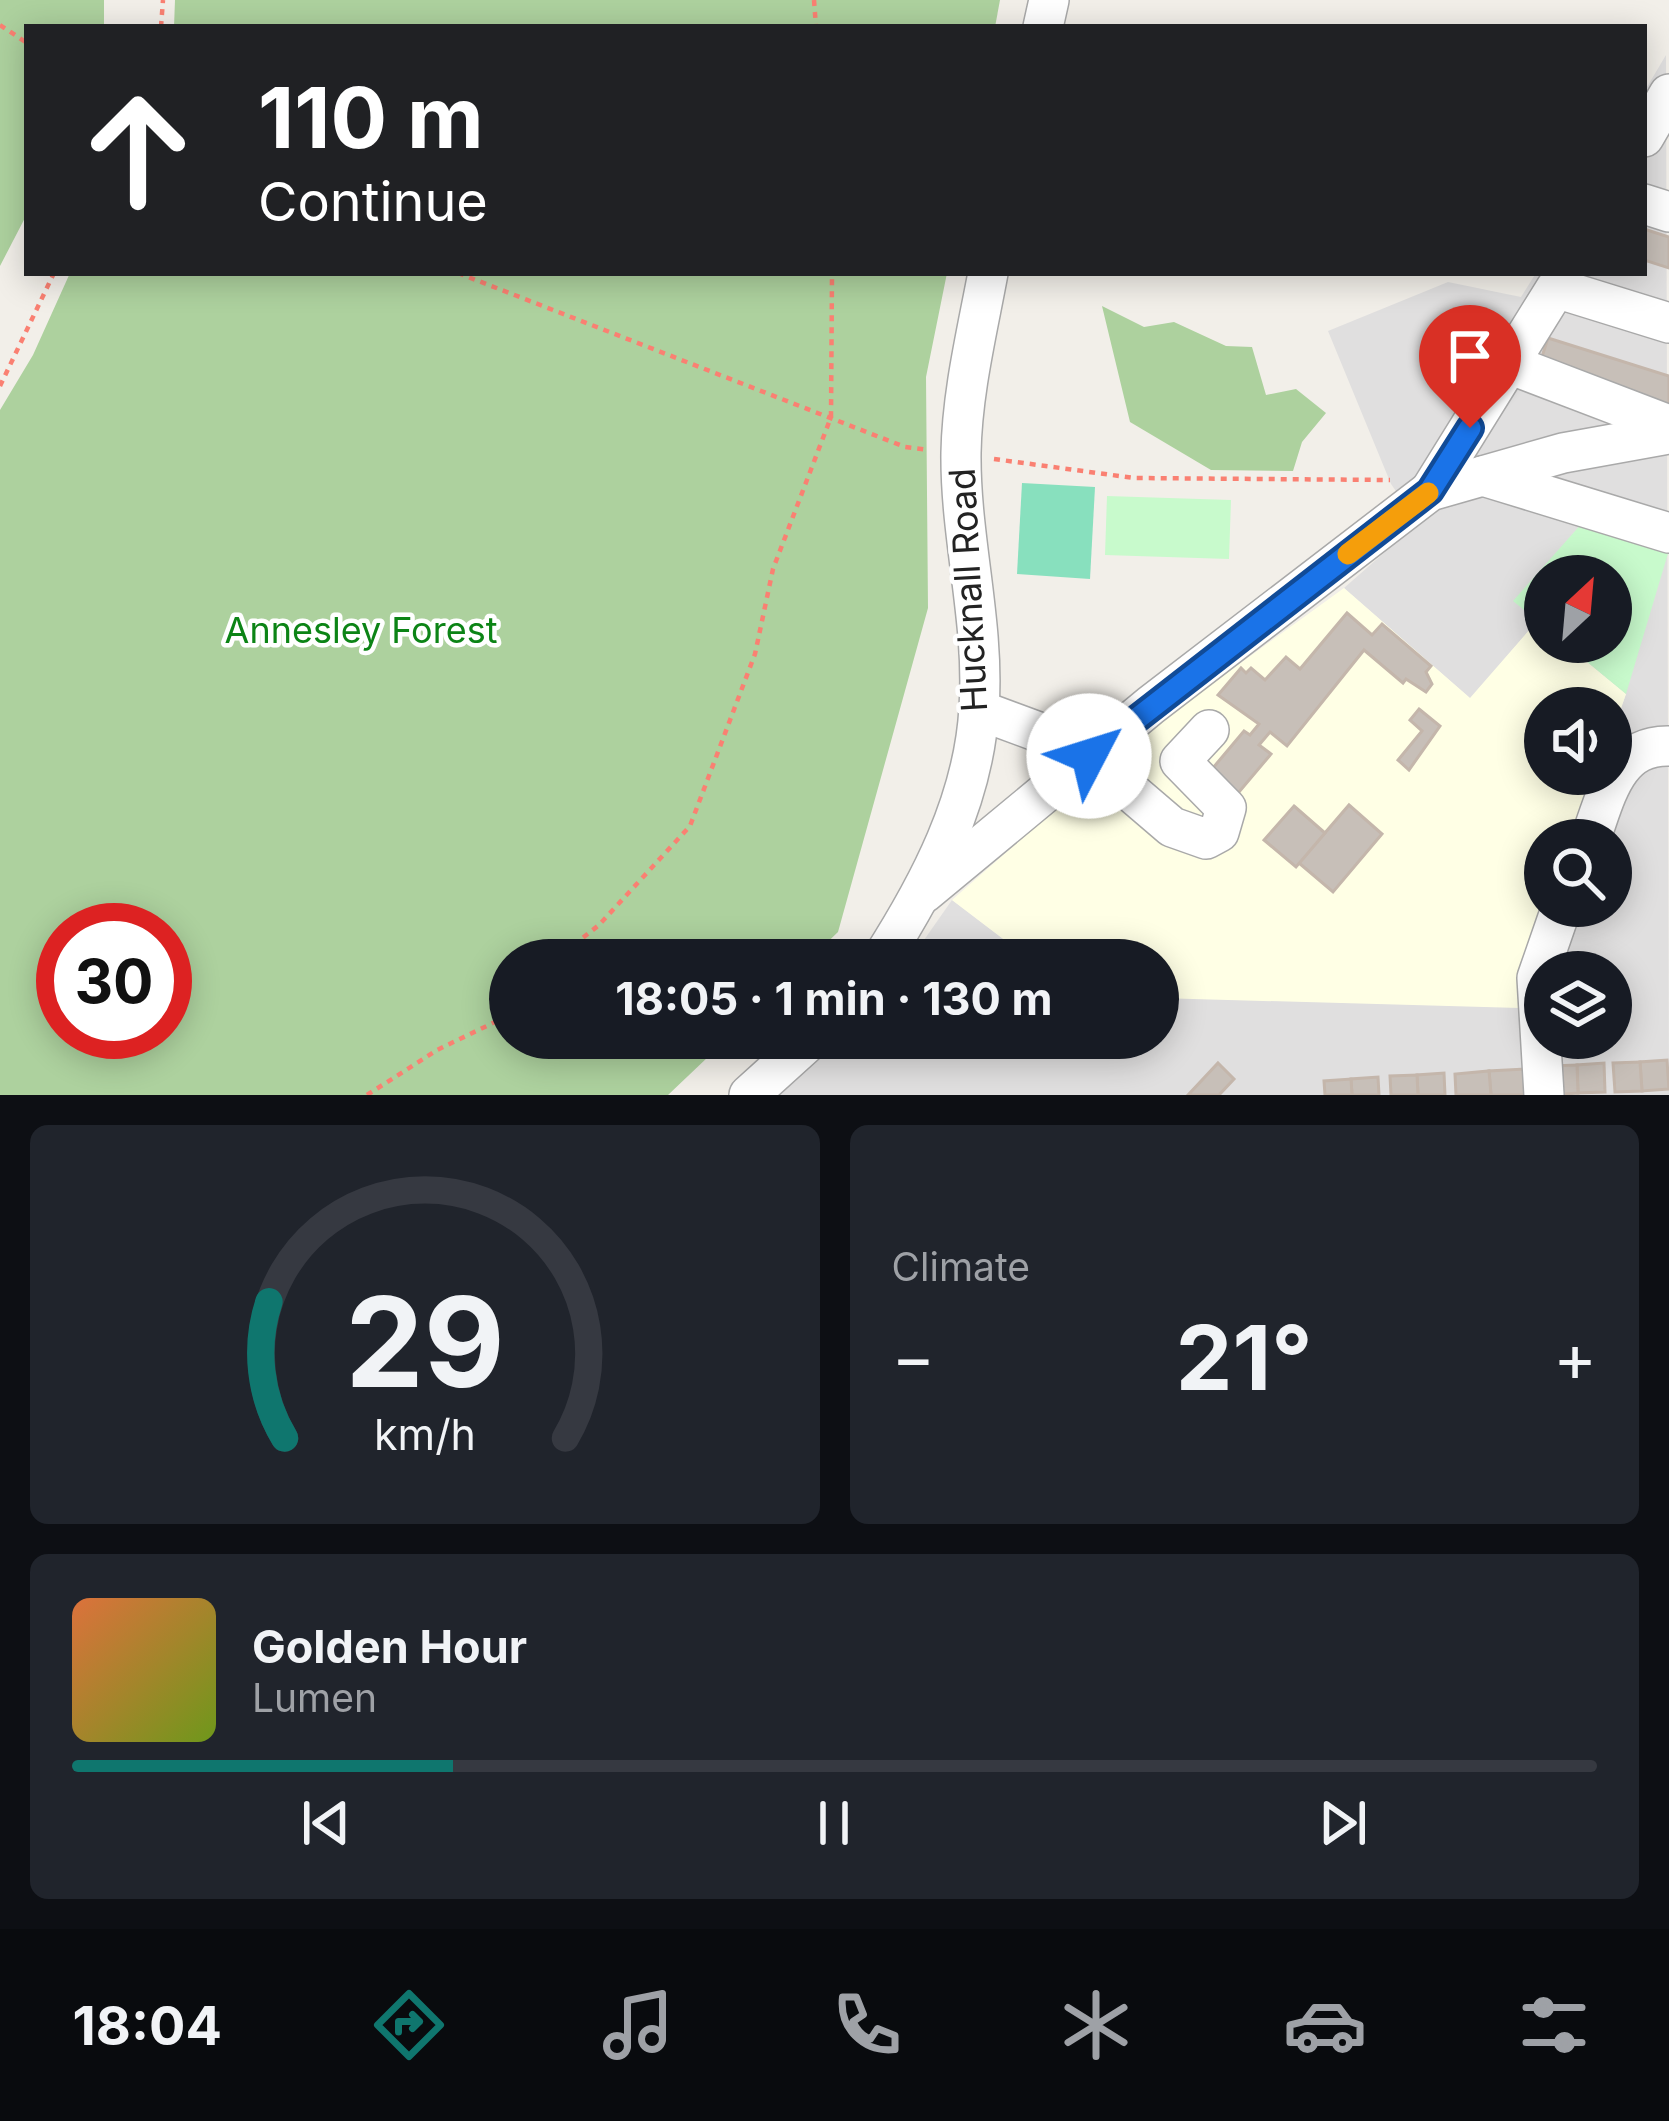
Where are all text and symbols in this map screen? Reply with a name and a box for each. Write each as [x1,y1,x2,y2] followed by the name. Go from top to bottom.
[258,67,484,168] text: 110 m
[60,72,216,228] icon: ahead
[258,169,488,234] text: Continue
[1419,305,1521,428] pin
[1437,323,1503,389] icon: arrive
[940,467,996,713] street label: Hucknall Road
[1524,555,1632,663] north arrow
[1524,555,1632,1059] map controls
[225,608,498,652] park label: Annesley Forest
[1524,687,1632,795] button: sound
[1026,693,1152,819] position arrow
[1524,819,1632,927] button: search
[36,903,192,1059] speed limit sign: 30
[1524,951,1632,1059] button: layers
[615,971,1053,1026] text: 18:05 · 1 min · 130 m
[892,1243,1030,1290] text: Climate
[345,1266,505,1417] text: 29
[1176,1303,1313,1412] text: 21°
[892,1317,935,1397] text: −
[1553,1317,1597,1397] text: +
[374,1407,476,1459] text: km/h
[252,1619,527,1674] text: Golden Hour
[252,1674,377,1721] text: Lumen
[293,1790,359,1856] icon: previous
[801,1790,867,1856] icon: pause
[1310,1790,1376,1856] icon: next
[367,1983,451,2067] icon: directions
[596,1983,680,2067] icon: music
[825,1983,909,2067] icon: phone
[1054,1983,1138,2067] icon: climate
[1283,1983,1367,2067] icon: car
[1512,1983,1596,2067] icon: filters
[73,1993,222,2058] text: 18:04

